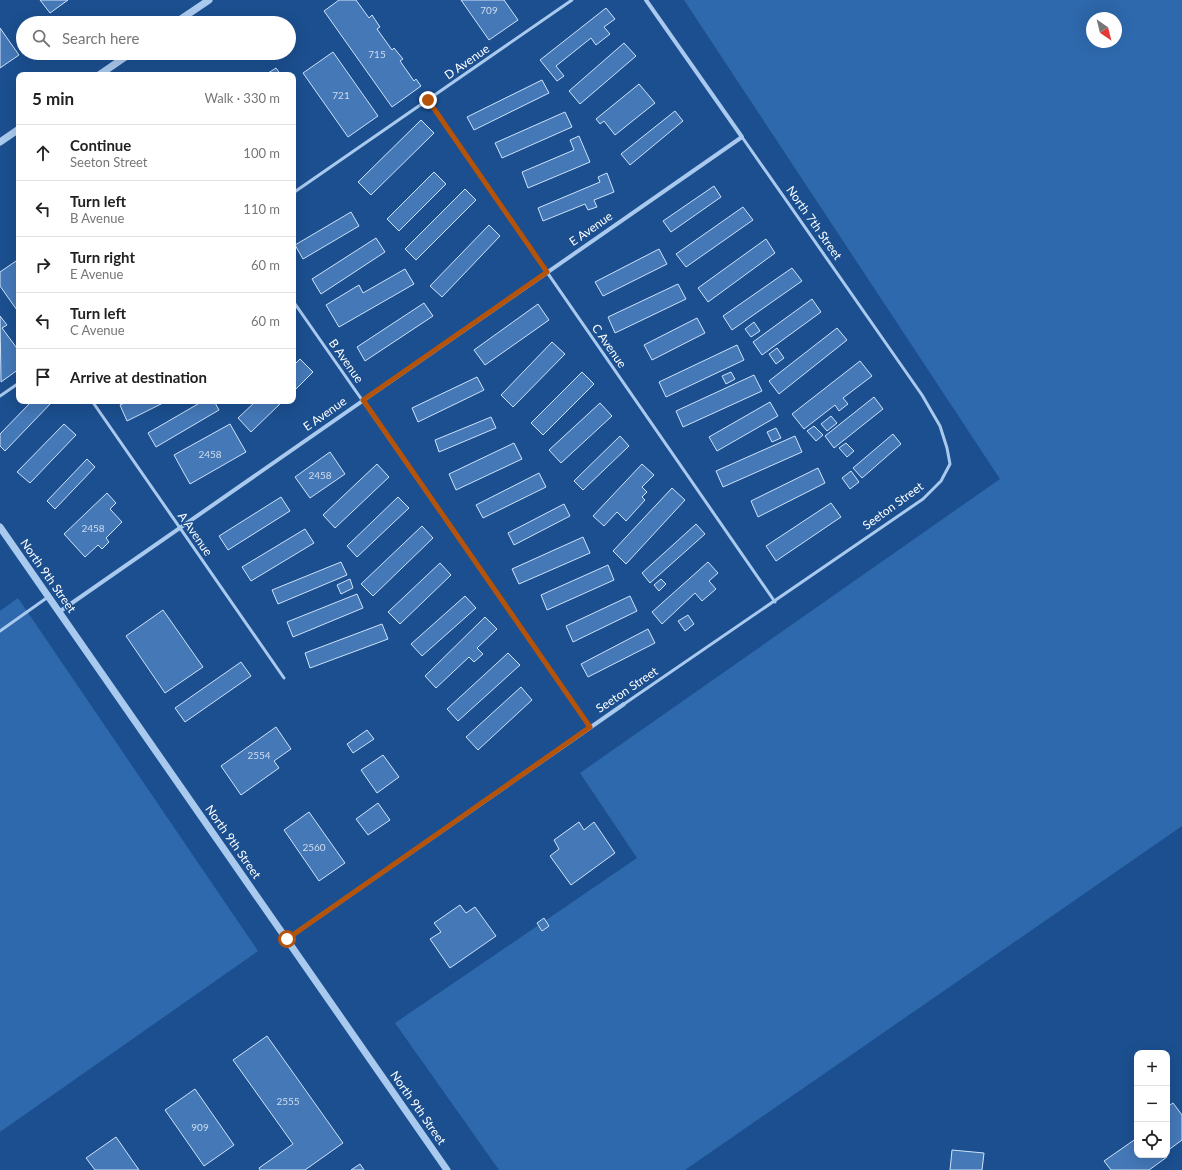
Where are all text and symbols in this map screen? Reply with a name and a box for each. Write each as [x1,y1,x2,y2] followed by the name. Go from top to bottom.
[480,4,498,16] house number: 709
[1086,12,1122,48] north arrow
[16,16,296,60] search box
[30,27,52,49] icon: search
[62,29,139,47] text: Search here
[441,41,492,83] street label: D Avenue
[368,48,386,60] house number: 715
[32,88,74,109] text: 5 min
[332,89,350,101] house number: 721
[204,90,280,106] text: Walk · 330 m
[419,91,437,109] route end
[70,136,131,154] text: Continue
[32,142,54,164] icon: ahead
[243,145,280,161] text: 100 m
[70,154,148,170] text: Seeton Street
[783,183,846,263] street label: North 7th Street
[70,192,126,210] text: Turn left
[32,198,54,220] icon: left
[243,201,280,217] text: 110 m
[566,208,615,249] street label: E Avenue
[70,210,124,226] text: B Avenue
[70,248,135,266] text: Turn right
[32,254,54,276] icon: right
[251,257,280,273] text: 60 m
[70,266,123,282] text: E Avenue
[70,304,126,322] text: Turn left
[32,310,54,332] icon: left
[251,313,280,329] text: 60 m
[589,321,630,371] street label: C Avenue
[70,322,125,338] text: C Avenue
[326,336,367,386] street label: B Avenue
[32,366,54,388] icon: arrive
[70,368,207,386] text: Arrive at destination
[300,393,349,434] street label: E Avenue
[198,448,222,460] house number: 2458
[308,469,332,481] house number: 2458
[859,478,927,533] street label: Seeton Street
[175,509,216,559] street label: A Avenue
[81,522,105,534] house number: 2458
[17,536,80,616] street label: North 9th Street
[593,663,661,716] street label: Seeton Street
[247,749,271,761] house number: 2554
[202,802,265,882] street label: North 9th Street
[302,841,326,853] house number: 2560
[278,930,296,948] route start
[1134,1050,1170,1158] map controls
[1134,1050,1170,1086] button: +
[387,1068,450,1148] street label: North 9th Street
[1134,1086,1170,1122] button: −
[276,1095,300,1107] house number: 2555
[191,1121,209,1133] house number: 909
[1134,1122,1170,1158] button: locate

